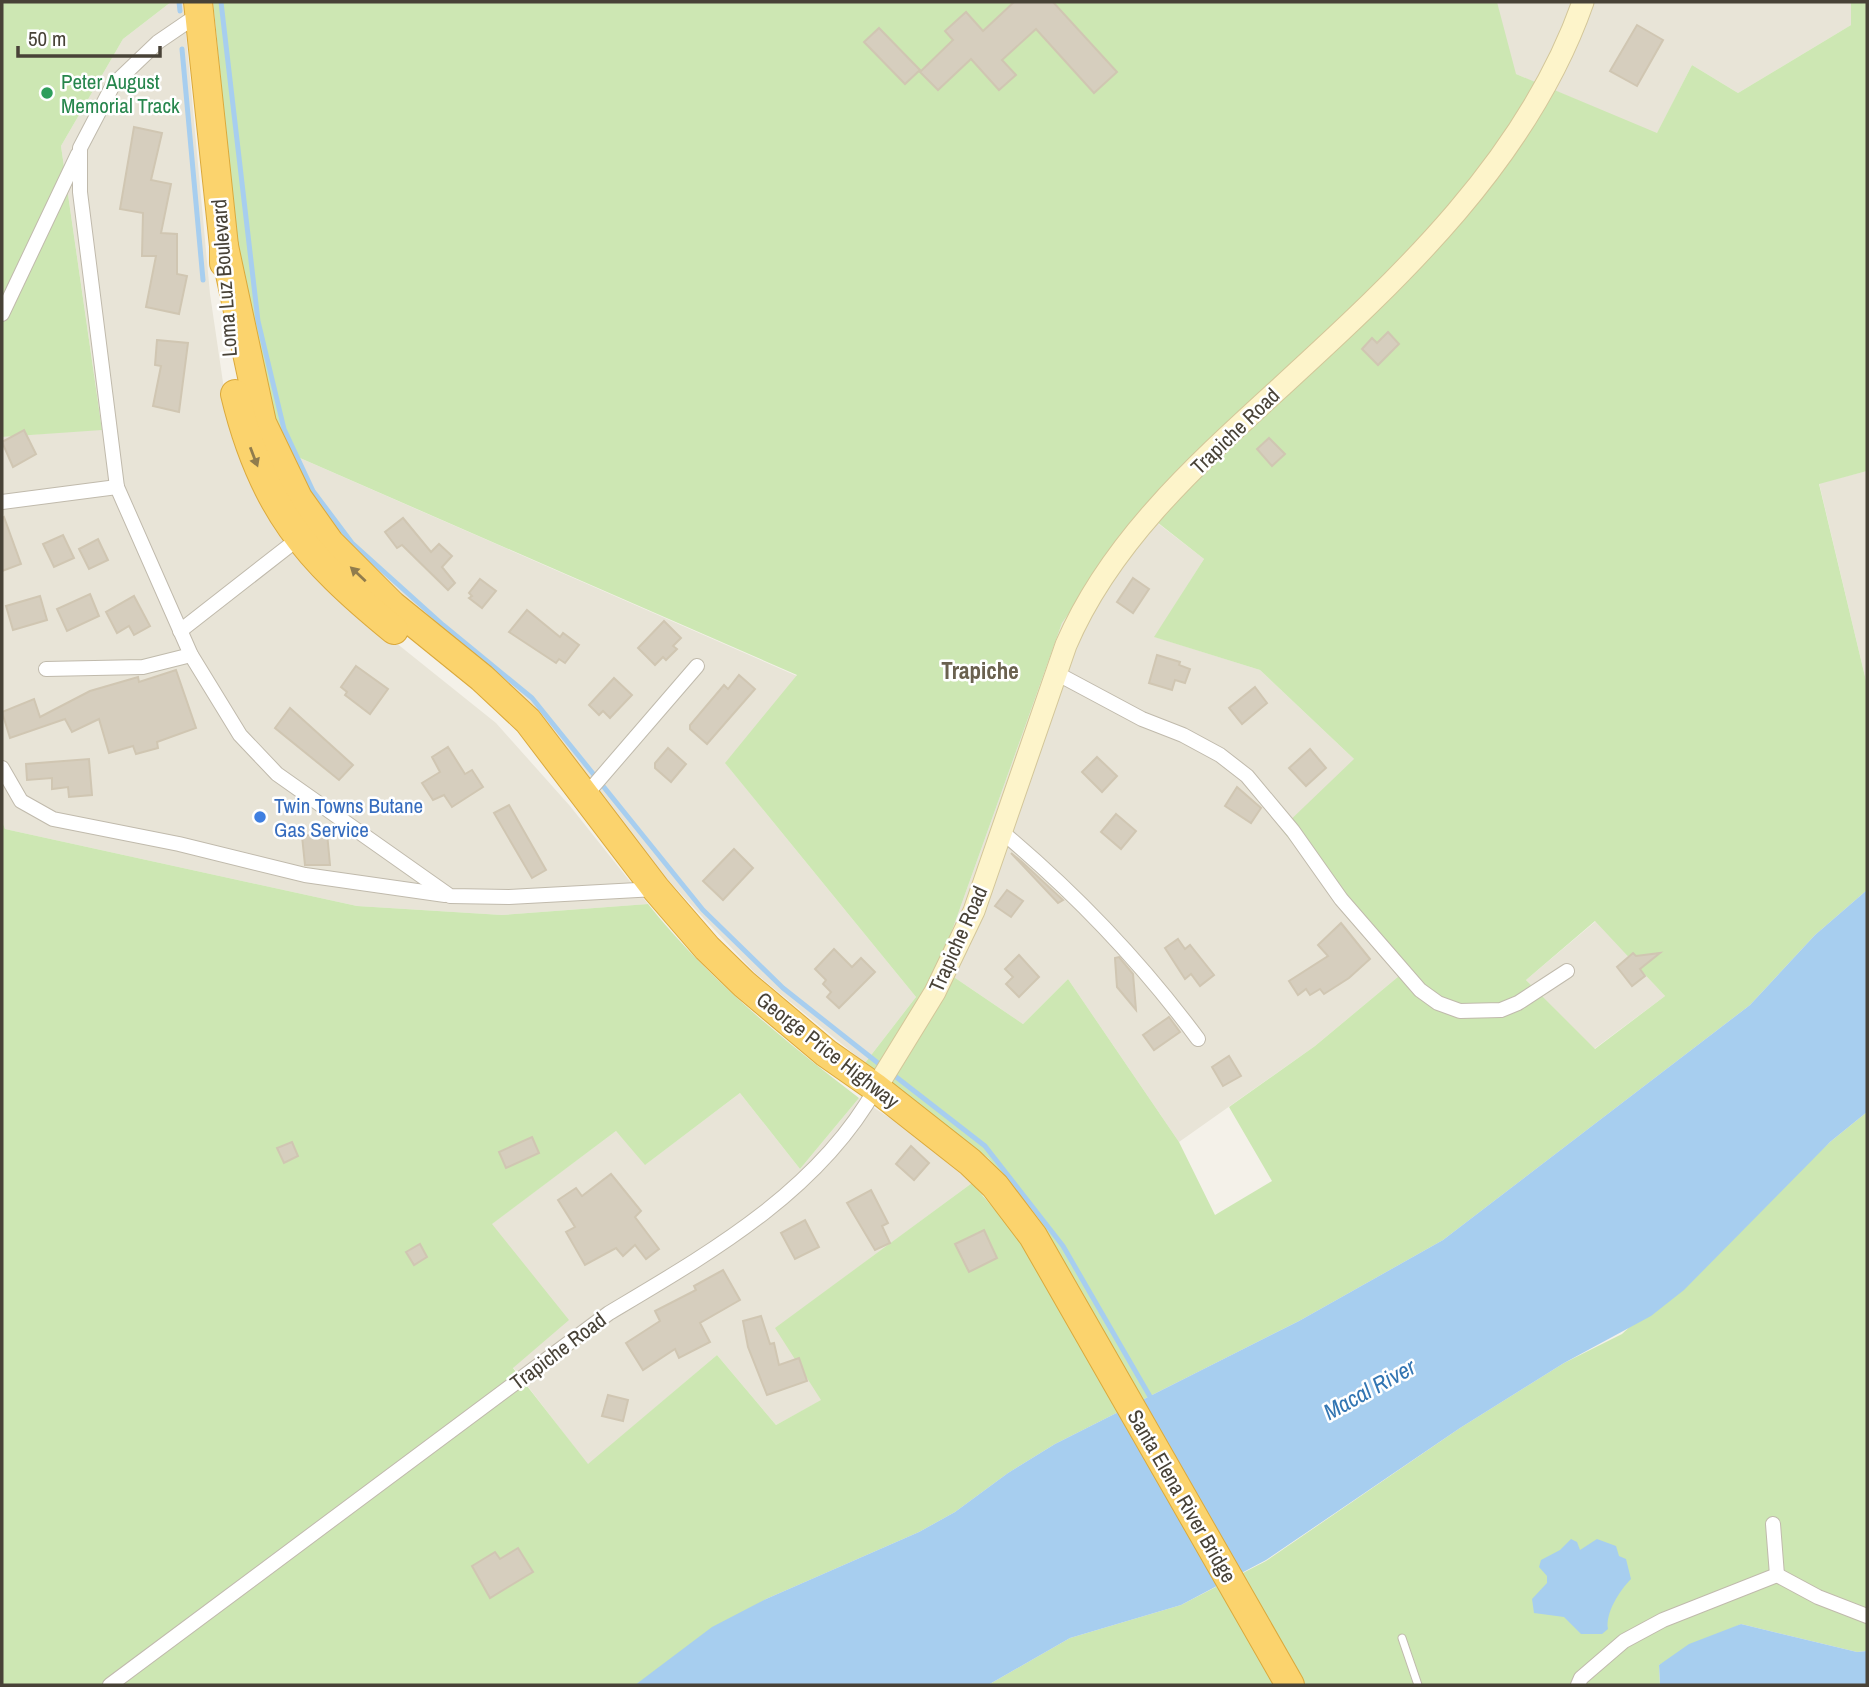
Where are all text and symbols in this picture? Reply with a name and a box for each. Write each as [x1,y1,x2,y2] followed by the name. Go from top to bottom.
[18,14,159,58] scale bar
[28,24,66,53] text: 50 m
[61,67,180,120] place label: Peter August Memorial Track
[39,85,55,101] marker: Peter August Memorial Track
[204,198,244,358] street label: Loma Luz Boulevard
[1184,381,1286,481] street label: Trapiche Road
[249,447,260,468] one-way arrow
[350,566,367,582] one-way arrow
[941,655,1019,686] district label: Trapiche
[274,791,423,844] place label: Twin Towns Butane Gas Service
[252,809,268,825] marker: Twin Towns Butane Gas Service
[922,881,994,997] street label: Trapiche Road
[750,985,906,1115] street label: George Price Highway
[504,1305,612,1397] street label: Trapiche Road
[1317,1351,1421,1427] water label: Macal River
[1121,1404,1243,1588] street label: Santa Elena River Bridge

